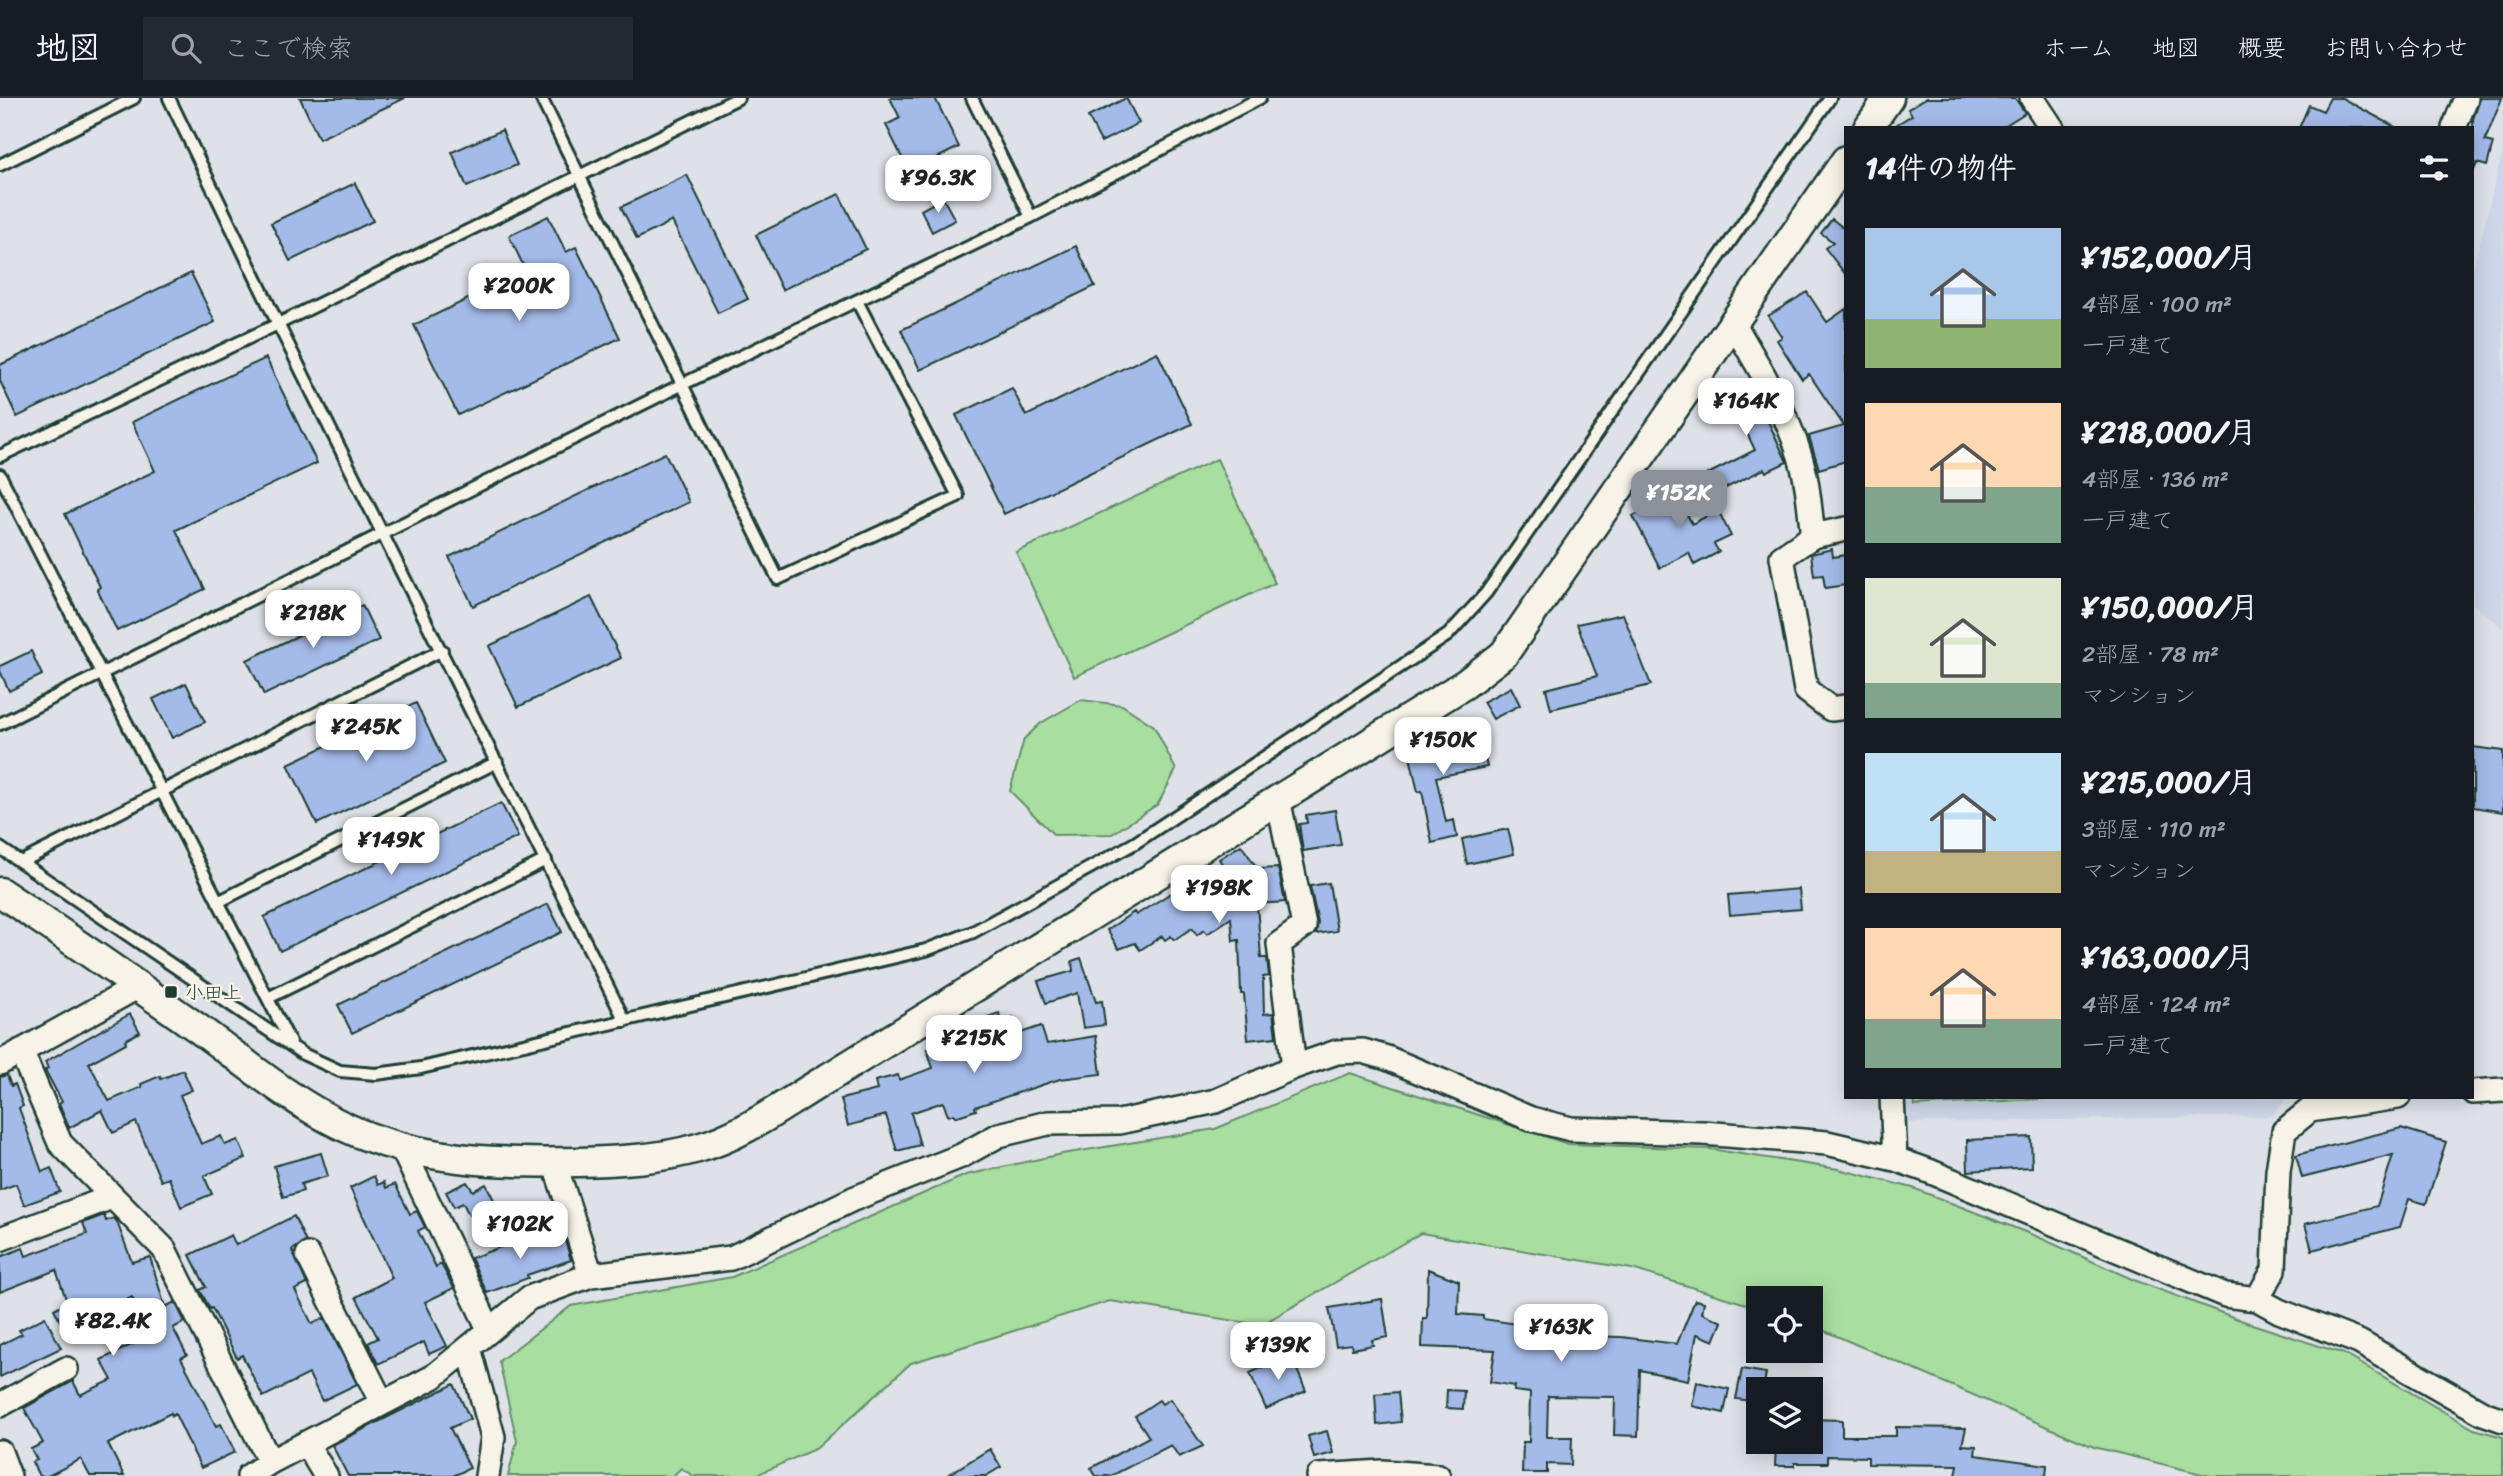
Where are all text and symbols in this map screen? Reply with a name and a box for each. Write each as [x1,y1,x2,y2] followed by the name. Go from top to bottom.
[143,17,633,80] search box
[35,19,101,77] text: 地図
[223,25,353,71] text: ここで検索
[2043,27,2114,69] text: ホーム
[2152,27,2200,69] text: 地図
[2238,27,2286,69] text: 概要
[2324,27,2468,69] text: お問い合わせ
[167,29,205,67] icon: search
[1865,141,2017,195] text: 14件の物件
[2415,149,2453,187] icon: filters
[881,156,995,215] pin: ¥96.3K
[901,157,975,198] text: ¥96.3K
[2082,230,2257,284] text: ¥152,000/月
[1921,256,2005,340] icon: home
[470,264,568,323] pin: ¥200K
[484,265,554,306] text: ¥200K
[2082,284,2232,325] text: 4部屋 · 100 m²
[2082,325,2174,366] text: 一戸建て
[1697,378,1795,438] pin: ¥164K
[1714,380,1778,421] text: ¥164K
[2082,405,2257,459] text: ¥218,000/月
[1921,431,2005,515] icon: home
[2082,459,2229,500] text: 4部屋 · 136 m²
[1630,470,1728,530] pin: ¥152K
[1647,472,1711,513] text: ¥152K
[2082,500,2174,541] text: 一戸建て
[2082,580,2259,634] text: ¥150,000/月
[264,590,362,650] pin: ¥218K
[281,592,345,633] text: ¥218K
[1921,606,2005,690] icon: home
[2082,634,2219,675] text: 2部屋 · 78 m²
[2082,675,2196,716] text: マンション
[317,704,415,764] pin: ¥245K
[332,706,400,747] text: ¥245K
[1394,718,1492,777] pin: ¥150K
[1410,719,1476,760] text: ¥150K
[2082,755,2257,809] text: ¥215,000/月
[1921,781,2005,865] icon: home
[2082,809,2226,850] text: 3部屋 · 110 m²
[342,818,440,877] pin: ¥149K
[358,819,424,860] text: ¥149K
[2082,850,2196,891] text: マンション
[1170,866,1268,925] pin: ¥198K
[1187,867,1251,908] text: ¥198K
[2082,930,2255,984] text: ¥163,000/月
[1921,956,2005,1040] icon: home
[185,976,242,1009] place label: 小田上
[163,984,179,1000] marker: 小田上
[2082,984,2231,1025] text: 4部屋 · 124 m²
[925,1016,1023,1075] pin: ¥215K
[942,1017,1006,1058] text: ¥215K
[2082,1025,2174,1066] text: 一戸建て
[471,1202,569,1261] pin: ¥102K
[488,1203,552,1244] text: ¥102K
[1746,1286,1823,1454] map controls
[1746,1286,1823,1363] button: locate
[56,1298,170,1358] pin: ¥82.4K
[75,1300,151,1341] text: ¥82.4K
[1512,1304,1610,1364] pin: ¥163K
[1530,1306,1592,1347] text: ¥163K
[1229,1322,1327,1382] pin: ¥139K
[1246,1324,1310,1365] text: ¥139K
[1746,1377,1823,1454] button: layers

